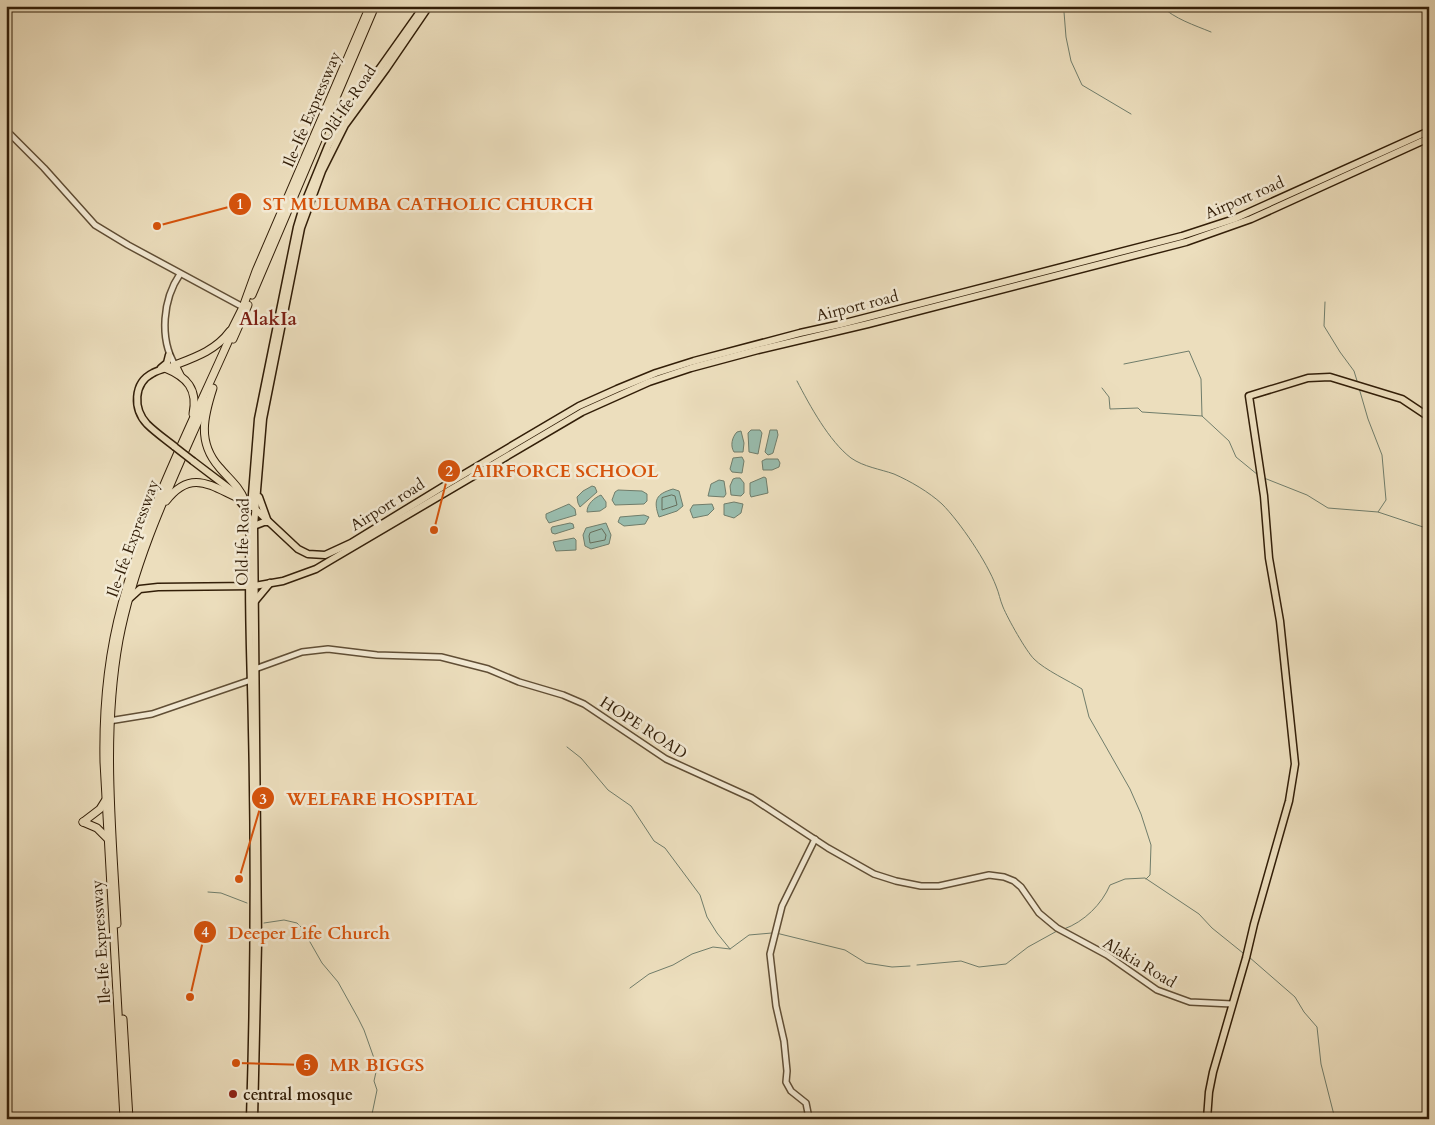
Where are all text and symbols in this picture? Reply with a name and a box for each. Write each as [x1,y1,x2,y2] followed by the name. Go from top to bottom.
[278,47,347,171] street label: Ile-Ife Expressway
[314,61,382,146] street label: Old Ife Road
[1201,171,1288,224] street label: Airport road
[228,188,604,221] callout: ST MULUMBA CATHOLIC CHURCH
[263,192,594,217] text: ST MULUMBA CATHOLIC CHURCH
[236,194,244,214] text: 1
[814,285,901,327] street label: Airport road
[239,306,298,332] district label: AlakIa
[437,454,668,487] callout: AIRFORCE SCHOOL
[472,459,659,484] text: AIRFORCE SCHOOL
[445,461,453,481] text: 2
[346,473,429,536] street label: Airport road
[101,476,165,600] street label: Ile-Ife Expressway
[231,497,255,586] street label: Old Ife Road
[595,691,691,764] street label: HOPE ROAD
[251,782,487,815] callout: WELFARE HOSPITAL
[285,787,478,812] text: WELFARE HOSPITAL
[259,789,267,809] text: 3
[86,879,116,1005] street label: Ile-Ife Expressway
[193,916,399,949] callout: Deeper Life Church
[228,921,390,946] text: Deeper Life Church
[201,922,209,942] text: 4
[1099,932,1181,994] street label: Alakia Road
[295,1049,434,1082] callout: MR BIGGS
[330,1053,424,1078] text: MR BIGGS
[303,1055,311,1075] text: 5
[243,1084,353,1106] place label: central mosque
[227,1088,239,1100] marker: central mosque

